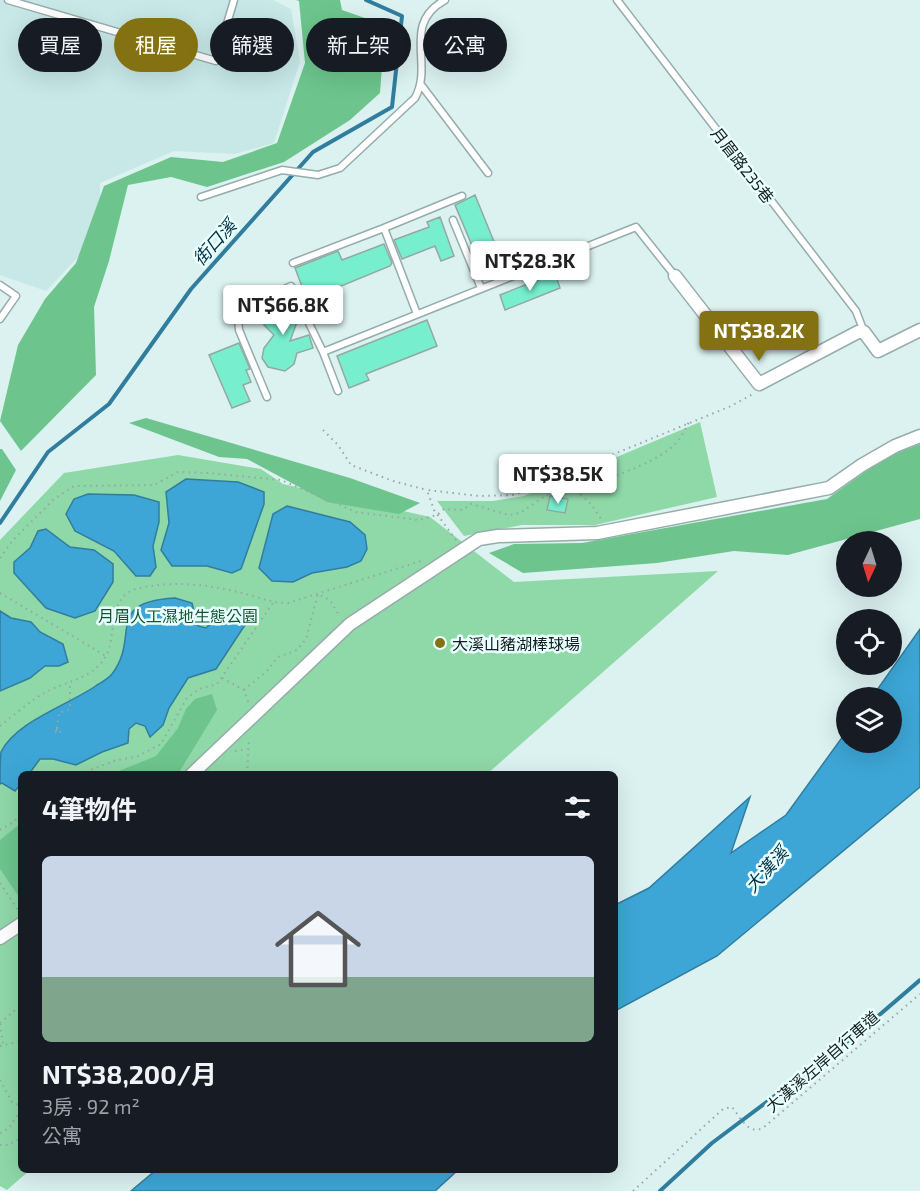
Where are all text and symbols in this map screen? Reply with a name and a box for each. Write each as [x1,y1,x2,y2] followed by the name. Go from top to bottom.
[18,18,102,72] chip: 買屋
[114,18,198,72] chip: 租屋
[210,18,294,72] chip: 篩選
[306,18,411,72] chip: 新上架
[423,18,507,72] chip: 公寓
[708,124,778,206] street label: 月眉路235巷
[188,212,242,269] water label: 街口溪
[468,241,592,292] pin: NT$28.3K
[484,248,576,272] text: NT$28.3K
[221,285,345,336] pin: NT$66.8K
[237,292,329,316] text: NT$66.8K
[697,311,821,362] pin: NT$38.2K
[713,318,805,342] text: NT$38.2K
[496,454,620,505] pin: NT$38.5K
[513,461,603,485] text: NT$38.5K
[836,531,902,597] north arrow
[836,531,902,753] map controls
[98,606,258,625] park label: 月眉人工濕地生態公園
[836,609,902,675] button: locate
[452,634,580,653] place label: 大溪山豬湖棒球場
[433,636,447,650] marker: 大溪山豬湖棒球場
[836,687,902,753] button: layers
[561,791,594,824] icon: filters
[42,793,137,824] text: 4筆物件
[740,839,794,896] water label: 大漢溪
[264,895,372,1003] icon: home
[761,1007,883,1115] street label: 大漢溪左岸自行車道
[42,1058,217,1089] text: NT$38,200/月
[42,1094,140,1118] text: 3房 · 92 m²
[42,1123,82,1147] text: 公寓

